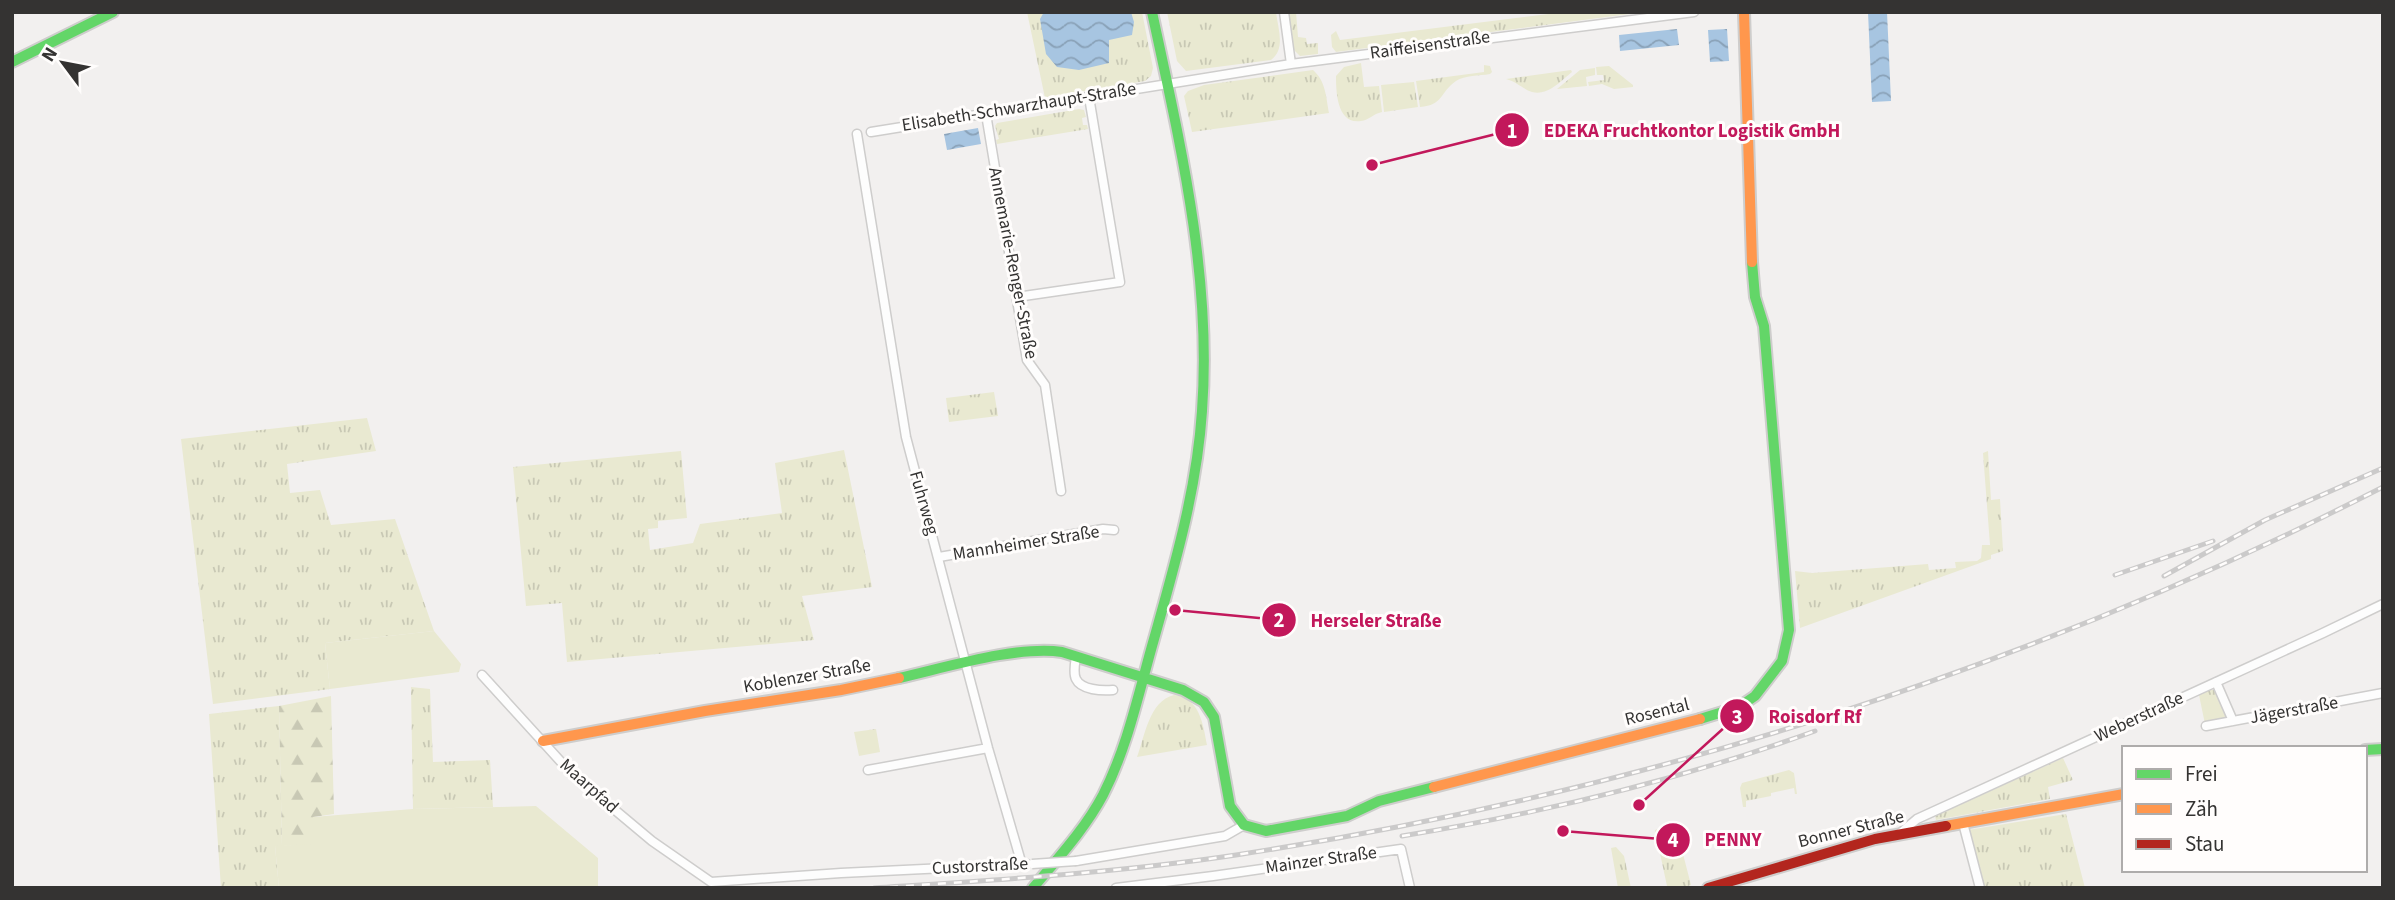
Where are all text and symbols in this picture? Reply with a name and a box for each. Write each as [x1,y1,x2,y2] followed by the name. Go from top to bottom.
[1368,24,1492,66] street label: Raiffeisenstraße
[28,28,98,98] north arrow
[35,42,65,67] text: N
[900,76,1138,138] street label: Elisabeth-Schwarzhaupt-Straße
[1494,110,1854,150] callout: EDEKA Fruchtkontor Logistik GmbH
[1506,116,1518,146] text: 1
[1544,118,1840,145] text: EDEKA Fruchtkontor Logistik GmbH
[982,165,1044,361] street label: Annemarie-Renger-Straße
[903,468,945,538] street label: Fuhrweg
[951,519,1101,567] street label: Mannheimer Straße
[1261,600,1455,640] callout: Herseler Straße
[1273,605,1285,635] text: 2
[1310,608,1442,635] text: Herseler Straße
[741,652,873,700] street label: Koblenzer Straße
[2090,685,2188,749] street label: Weberstraße
[2248,690,2340,730] street label: Jägerstraße
[1622,692,1692,732] street label: Rosental
[1720,696,1876,736] callout: Roisdorf Rf
[1731,702,1743,732] text: 3
[1768,704,1863,731] text: Roisdorf Rf
[2122,746,2367,872] legend
[554,753,624,819] street label: Maarpfad
[2185,759,2218,789] text: Frei
[2185,794,2218,824] text: Zäh
[1795,804,1907,854] street label: Bonner Straße
[1656,820,1776,860] callout: PENNY
[1667,825,1679,855] text: 4
[1705,827,1763,854] text: PENNY
[2185,829,2224,859] text: Stau
[1264,840,1378,880] street label: Mainzer Straße
[931,851,1029,881] street label: Custorstraße

